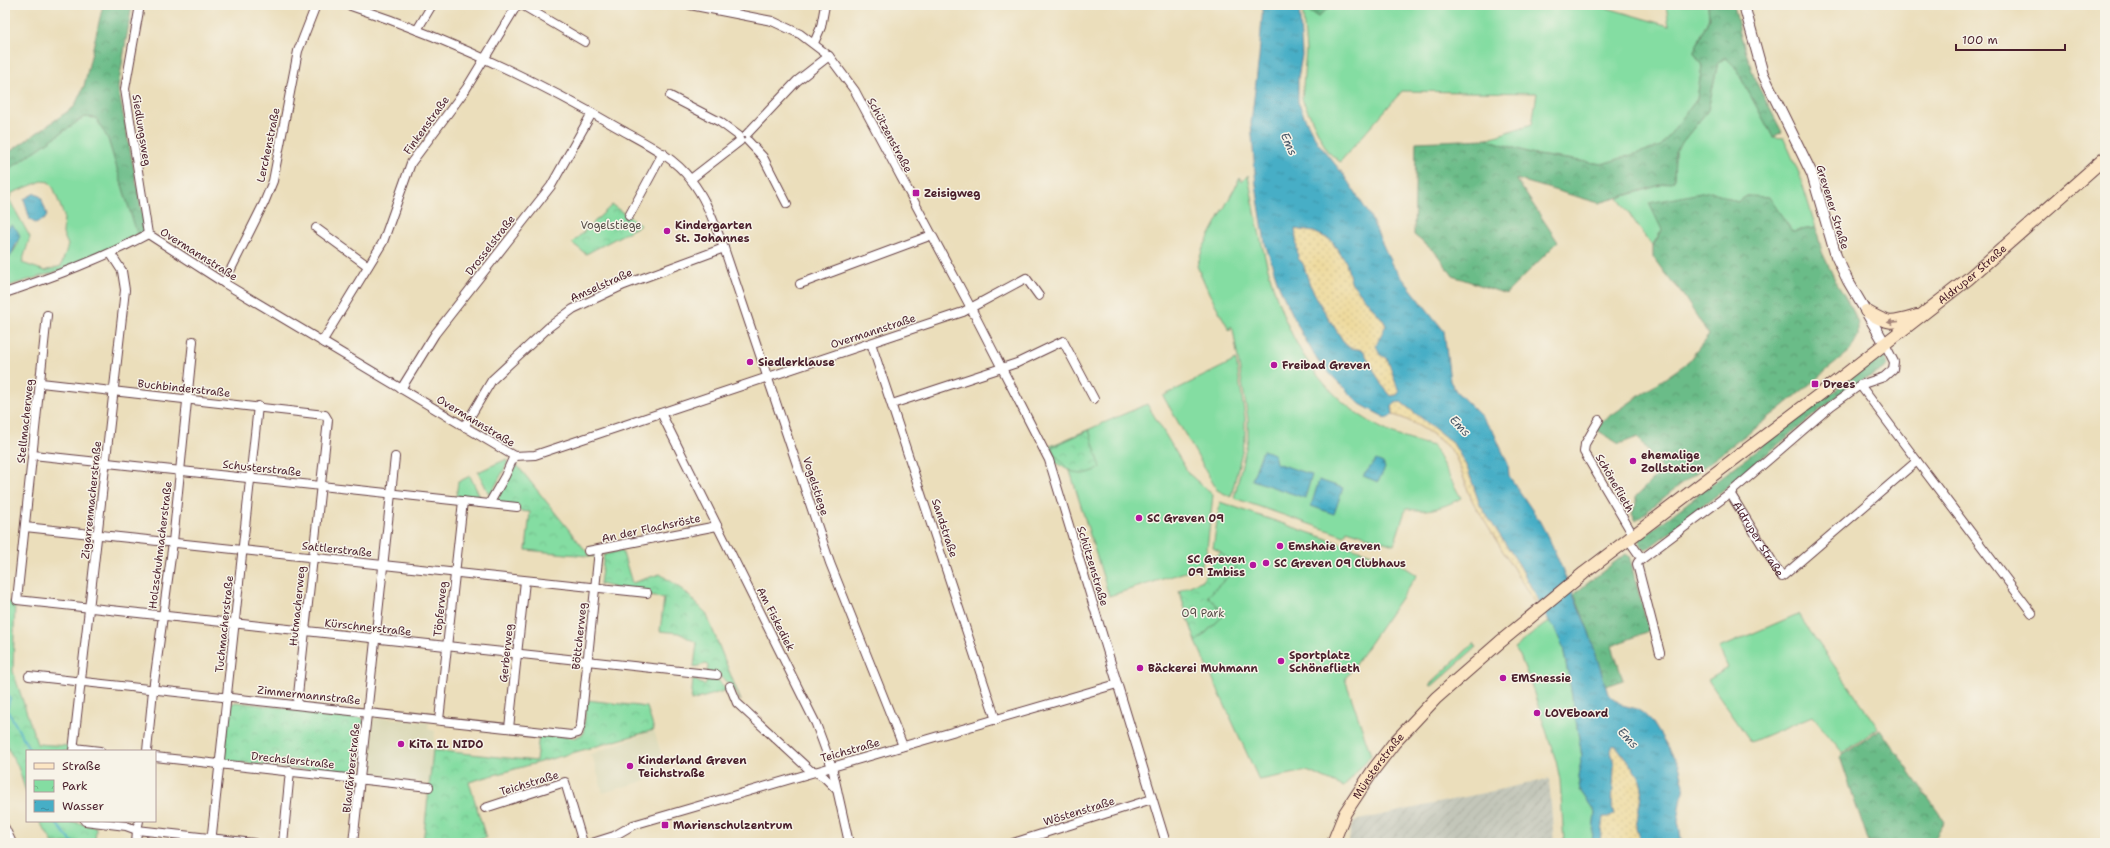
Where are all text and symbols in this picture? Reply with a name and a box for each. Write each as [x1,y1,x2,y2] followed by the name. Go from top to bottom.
[1956,26,2065,52] scale bar
[1962,32,1998,48] text: 100 m
[128,93,155,167] street label: Siedlungsweg
[400,93,453,158] street label: Finkenstraße
[864,95,916,175] street label: Schützenstraße
[253,106,284,184] street label: Lerchenstraße
[1277,130,1301,158] water label: Ems
[1813,163,1853,251] street label: Grevener Straße
[924,186,981,201] place label: Zeisigweg
[911,188,921,198] marker: Zeisigweg
[462,212,519,279] street label: Drosselstraße
[580,218,642,233] park label: Vogelstiege
[675,218,753,246] place label: Kindergarten St. Johannes
[157,225,240,284] street label: Overmannstraße
[662,226,672,236] marker: Kindergarten St. Johannes
[1935,241,2010,308] street label: Aldruper Straße
[568,265,635,306] street label: Amselstraße
[829,311,918,352] street label: Overmannstraße
[1887,318,1899,325] one-way arrow
[758,355,835,370] place label: Siedlerklause
[745,357,755,367] marker: Siedlerklause
[1282,358,1371,373] place label: Freibad Greven
[1269,360,1279,370] marker: Freibad Greven
[137,376,231,401] street label: Buchbinderstraße
[1823,377,1855,392] place label: Drees
[14,378,37,464] street label: Stellmacherweg
[1810,379,1820,389] marker: Drees
[434,392,518,451] street label: Overmannstraße
[1446,412,1474,440] water label: Ems
[78,440,105,560] street label: Zigarrenmacherstraße
[1641,448,1705,476] place label: ehemalige Zollstation
[1592,451,1637,515] street label: Schöneflieth
[799,455,832,518] street label: Vogelstiege
[1628,456,1638,466] marker: ehemalige Zollstation
[222,457,302,480] street label: Schusterstraße
[145,480,176,610] street label: Holzschuhmacherstraße
[928,497,961,560] street label: Sandstraße
[1729,499,1787,580] street label: Aldruper Straße
[600,511,702,546] street label: An der Flachsröste
[1147,511,1224,526] place label: SC Greven 09
[1134,513,1144,523] marker: SC Greven 09
[1073,524,1112,608] street label: Schützenstraße
[301,538,373,561] street label: Sattlerstraße
[1288,539,1381,554] place label: Emshaie Greven
[1275,541,1285,551] marker: Emshaie Greven
[1187,552,1246,580] place label: SC Greven 09 Imbiss
[1274,556,1406,571] place label: SC Greven 09 Clubhaus
[1261,558,1271,568] marker: SC Greven 09 Clubhaus
[1248,560,1258,570] marker: SC Greven 09 Imbiss
[286,565,309,647] street label: Hutmacherweg
[212,575,237,673] street label: Tuchmacherstraße
[430,580,451,638] street label: Töpferweg
[753,585,798,654] street label: Am Fiskediek
[569,601,591,670] street label: Böttcherweg
[1182,606,1224,621] park label: O9 Park
[324,615,412,640] street label: Kürschnerstraße
[496,623,517,683] street label: Gerberweg
[1289,648,1361,676] place label: Sportplatz Schöneflieth
[1276,656,1286,666] marker: Sportplatz Schöneflieth
[1148,661,1259,676] place label: Bäckerei Muhmann
[1135,663,1145,673] marker: Bäckerei Muhmann
[1511,671,1572,686] place label: EMSnessie
[1498,673,1508,683] marker: EMSnessie
[257,683,361,708] street label: Zimmermannstraße
[1545,706,1609,721] place label: LOVEboard
[1532,708,1542,718] marker: LOVEboard
[339,722,364,814] street label: Blaufärberstraße
[1614,724,1642,752] water label: Ems
[1349,730,1408,802] street label: Münsterstraße
[819,735,882,766] street label: Teichstraße
[409,737,483,752] place label: KiTa IL NIDO
[396,739,406,749] marker: KiTa IL NIDO
[250,749,335,772] street label: Drechslerstraße
[26,750,156,822] legend
[638,753,747,781] place label: Kinderland Greven Teichstraße
[62,758,101,774] text: Straße
[625,761,635,771] marker: Kinderland Greven Teichstraße
[498,767,561,800] street label: Teichstraße
[62,778,88,794] text: Park
[1042,793,1117,829] street label: Wöstenstraße
[62,798,104,814] text: Wasser
[673,818,793,833] place label: Marienschulzentrum
[660,820,670,830] marker: Marienschulzentrum

